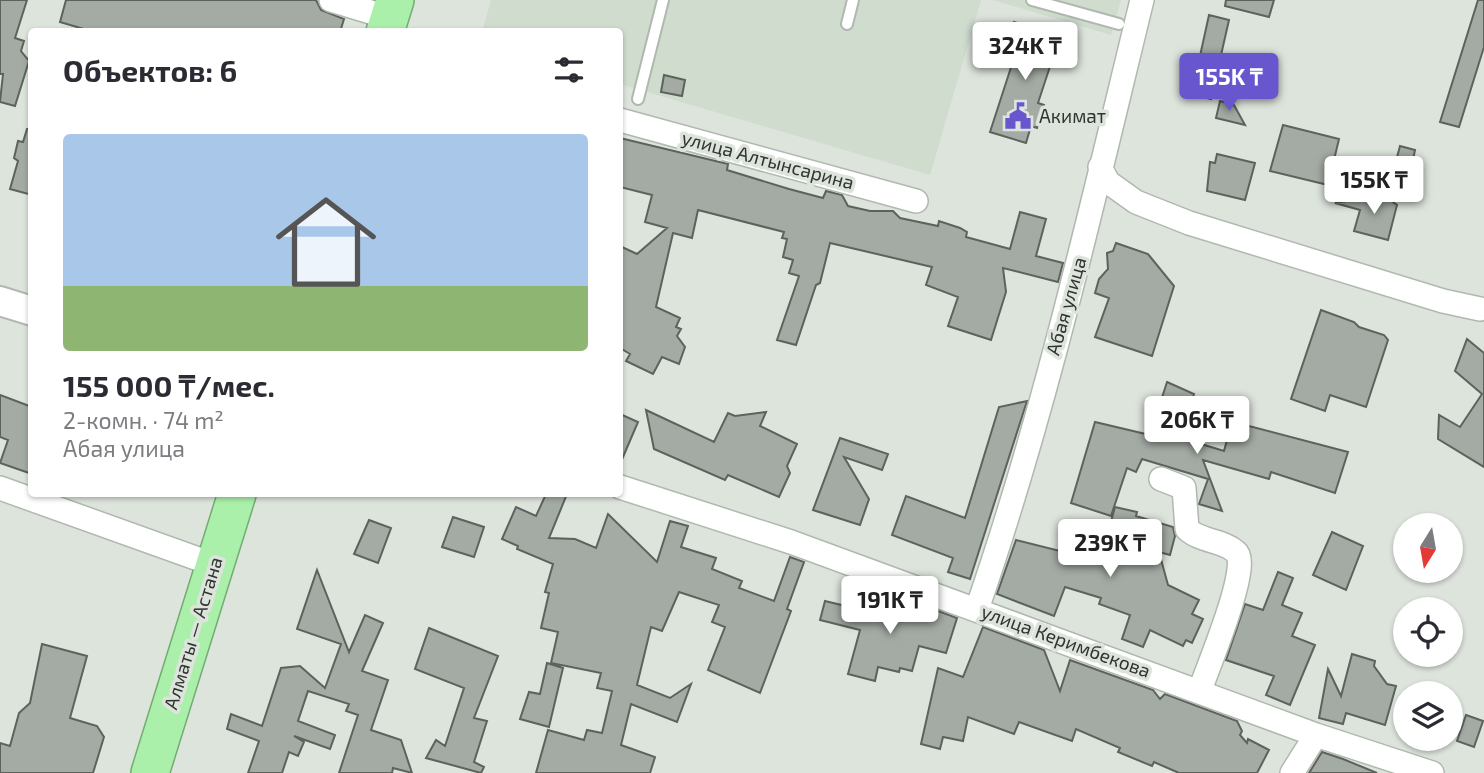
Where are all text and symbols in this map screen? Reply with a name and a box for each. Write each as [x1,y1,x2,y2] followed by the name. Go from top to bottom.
[968,22,1082,82] pin: 324K ₸
[989,31,1061,59] text: 324K ₸
[550,51,588,89] icon: filters
[63,52,237,88] text: Объектов: 6
[1172,54,1286,113] pin: 155K ₸
[1195,62,1263,90] text: 155K ₸
[1003,101,1033,131] public building icon: Акимат
[1039,104,1106,127] place label: Акимат
[679,125,857,195] street label: улица Алтынсарина
[1317,156,1431,216] pin: 155K ₸
[1340,165,1408,193] text: 155K ₸
[263,179,389,305] icon: home
[1041,254,1091,358] street label: Абая улица
[63,367,275,403] text: 155 000 ₸/мес.
[1140,396,1254,456] pin: 206K ₸
[1160,405,1234,433] text: 206K ₸
[63,406,224,434] text: 2-комн. · 74 m²
[63,434,185,462] text: Абая улица
[1393,513,1463,583] north arrow
[1393,513,1463,751] map controls
[1053,520,1167,579] pin: 239K ₸
[1074,528,1146,556] text: 239K ₸
[158,554,227,712] street label: Алматы — Астана
[833,576,947,636] pin: 191K ₸
[857,585,923,613] text: 191K ₸
[1393,597,1463,667] button: locate
[978,599,1154,683] street label: улица Керимбекова
[1393,681,1463,751] button: layers

